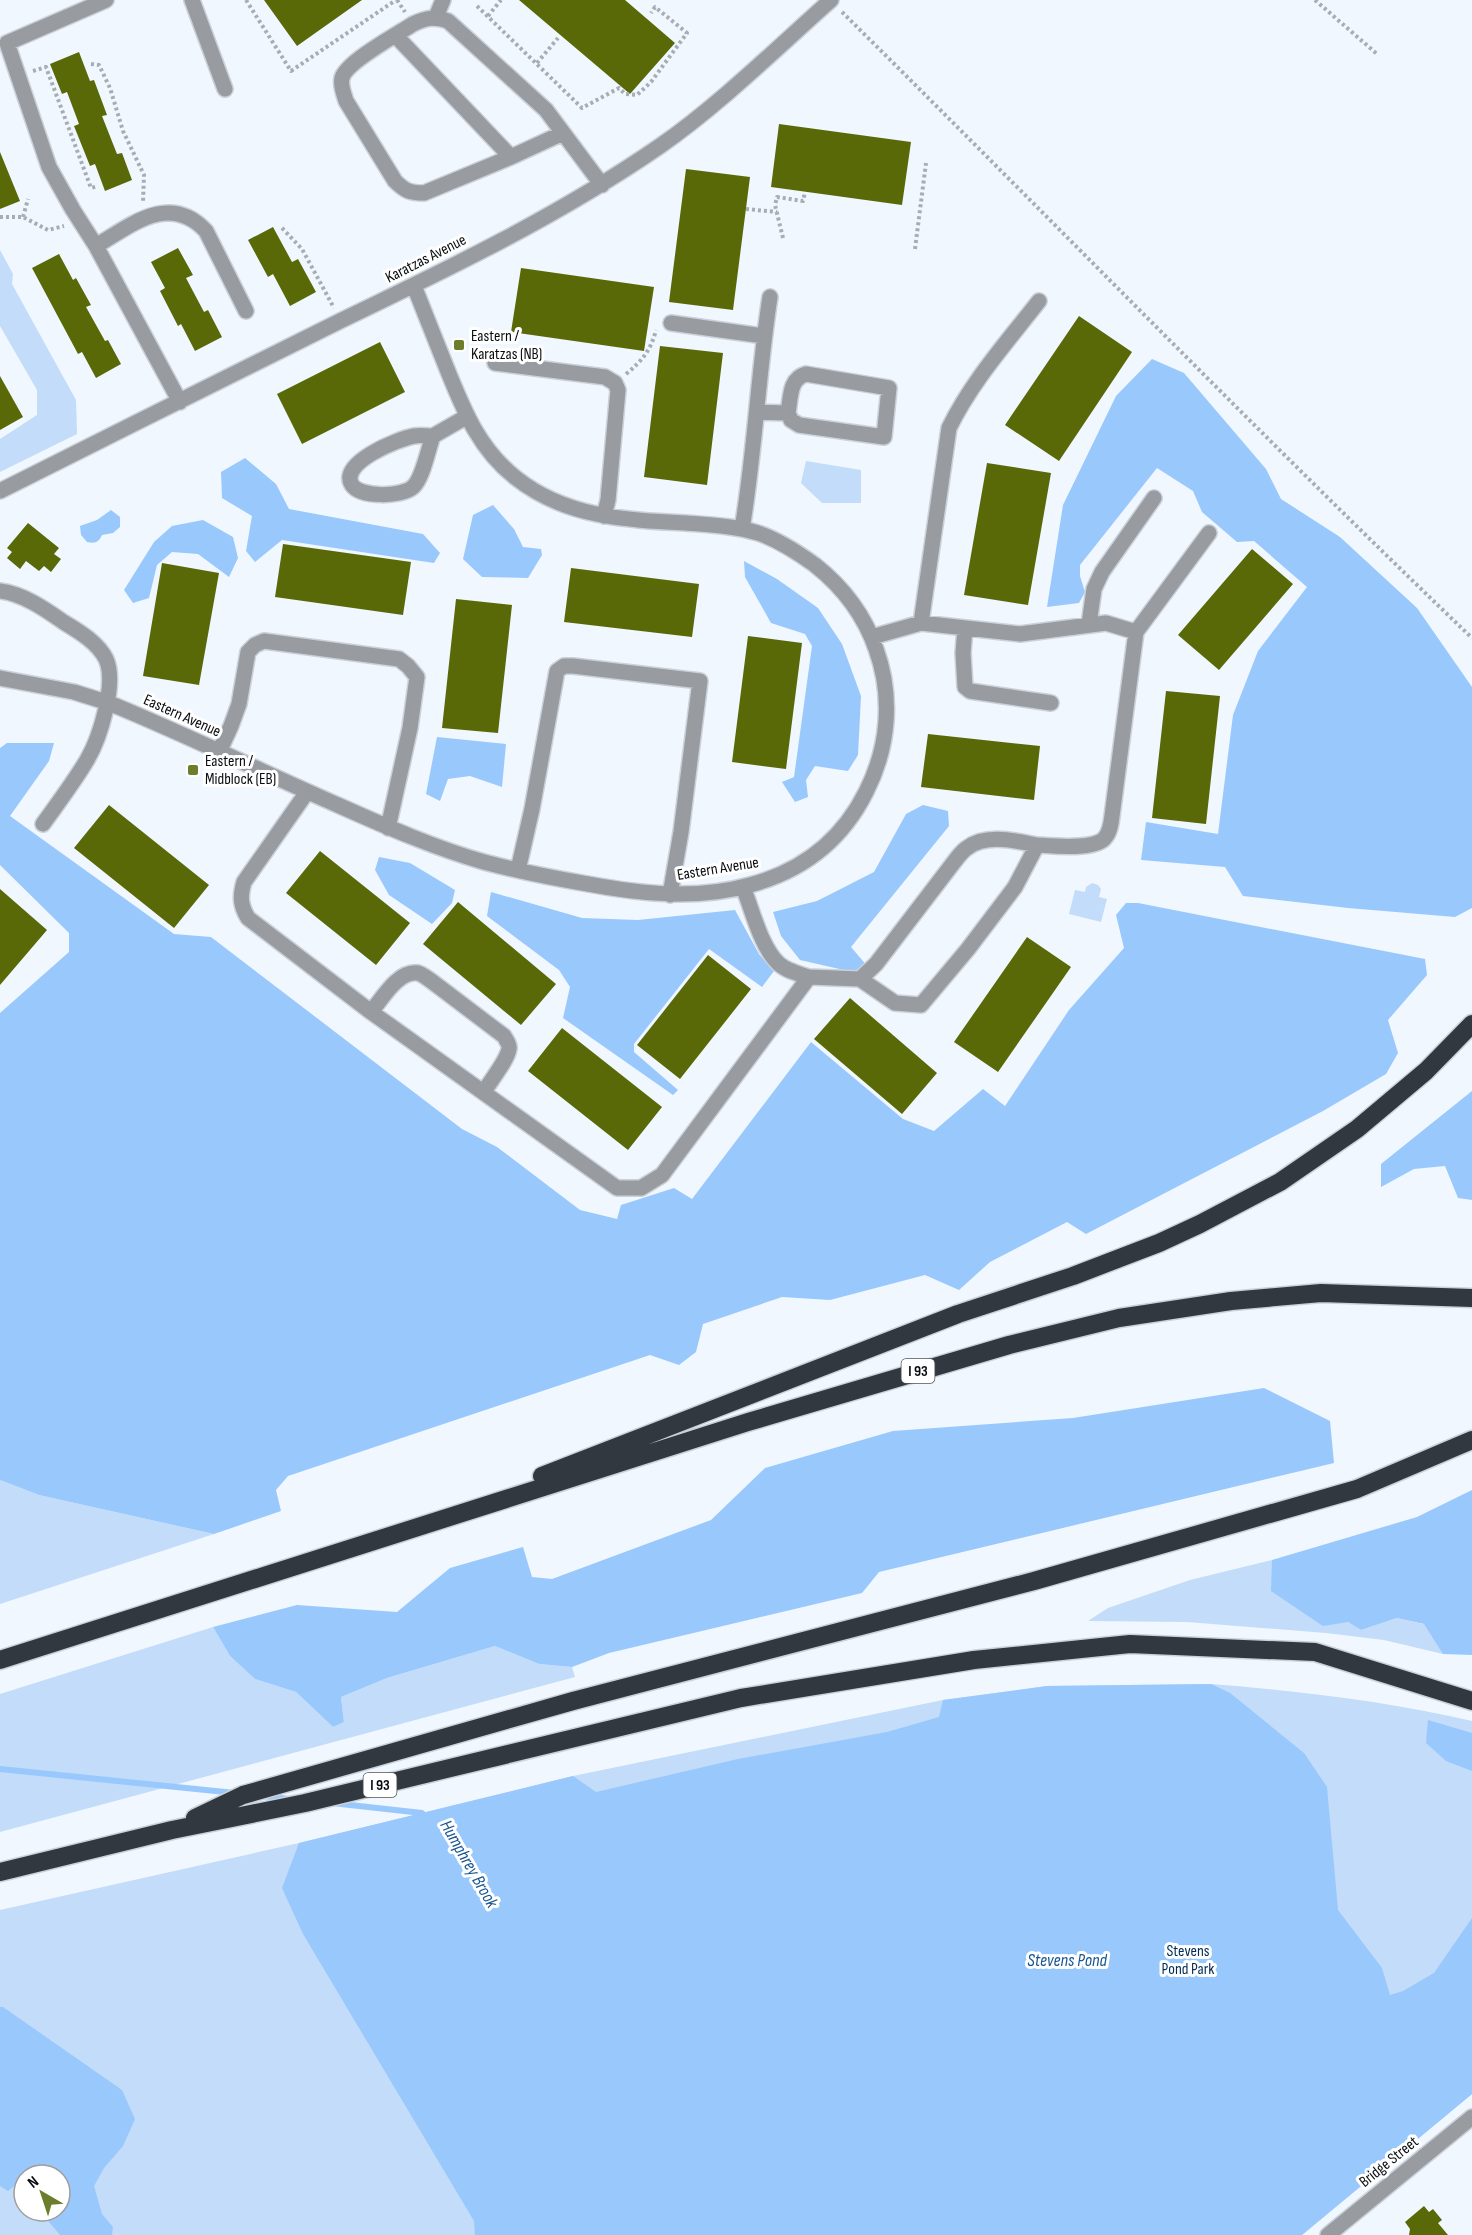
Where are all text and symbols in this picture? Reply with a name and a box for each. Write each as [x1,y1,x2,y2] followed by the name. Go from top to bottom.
[382,231,470,287] street label: Karatzas Avenue
[471,327,542,364] place label: Eastern / Karatzas (NB)
[452,338,466,352] marker: Eastern / Karatzas (NB)
[140,691,224,741] street label: Eastern Avenue
[205,752,276,789] place label: Eastern / Midblock (EB)
[186,763,200,777] marker: Eastern / Midblock (EB)
[676,853,760,885] street label: Eastern Avenue
[902,1359,934,1383] road number: I 93
[364,1773,397,1797] road number: I 93
[435,1816,503,1913] water label: Humphrey Brook
[1162,1942,1214,1979] park label: Stevens Pond Park
[1027,1950,1107,1971] water label: Stevens Pond
[1356,2132,1422,2192] street label: Bridge Street
[12,2163,72,2223] north arrow
[24,2172,43,2193] text: N

